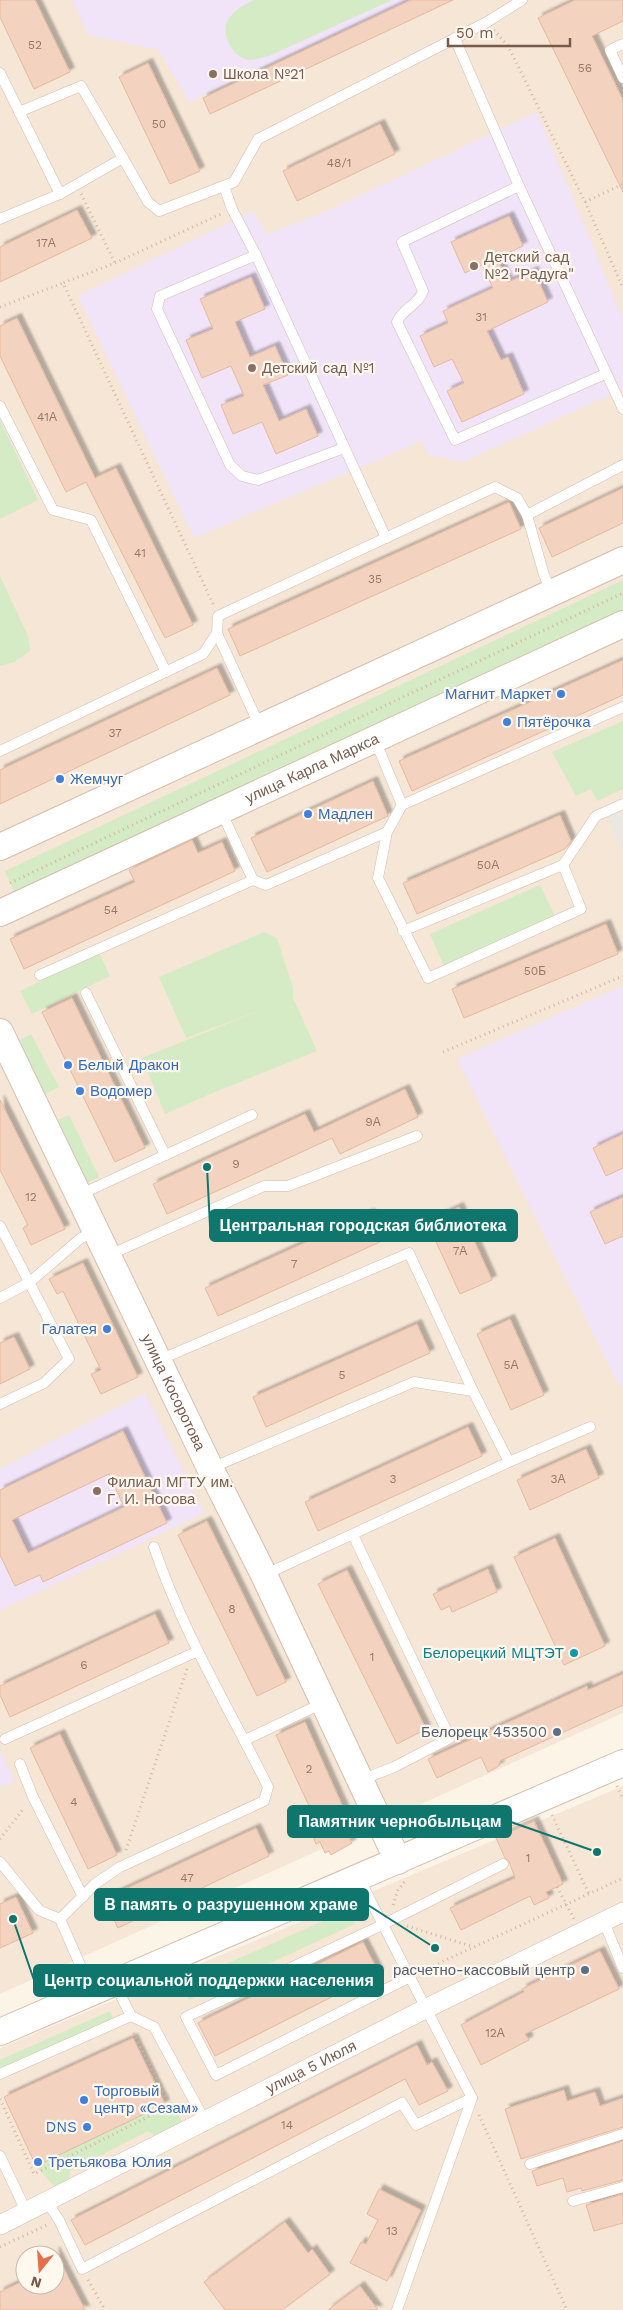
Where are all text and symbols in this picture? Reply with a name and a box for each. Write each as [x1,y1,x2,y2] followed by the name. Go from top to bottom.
[448,15,570,47] scale bar
[456,24,493,42] text: 50 m
[28,38,42,52] house number: 52
[578,61,592,75] house number: 56
[223,65,305,83] place label: Школа №21
[207,68,219,80] marker: Школа №21
[152,117,166,131] house number: 50
[327,156,351,170] house number: 48/1
[36,236,56,250] house number: 17А
[484,248,574,283] place label: Детский сад №2 "Радуга"
[468,260,480,272] marker: Детский сад №2 "Радуга"
[475,310,487,324] house number: 31
[262,359,375,377] place label: Детский сад №1
[246,362,258,374] marker: Детский сад №1
[37,410,57,424] house number: 41А
[134,546,146,560] house number: 41
[368,572,382,586] house number: 35
[445,685,551,703] place label: Магнит Маркет
[555,688,567,700] marker: Магнит Маркет
[517,713,591,731] place label: Пятёрочка
[501,716,513,728] marker: Пятёрочка
[108,726,122,740] house number: 37
[242,729,382,807] street label: улица Карла Маркса
[70,770,124,788] place label: Жемчуг
[54,773,66,785] marker: Жемчуг
[318,805,373,823] place label: Мадлен
[302,808,314,820] marker: Мадлен
[477,858,499,872] house number: 50А
[104,903,118,917] house number: 54
[524,964,546,978] house number: 50Б
[78,1056,179,1074] place label: Белый Дракон
[62,1059,74,1071] marker: Белый Дракон
[90,1082,152,1100] place label: Водомер
[74,1085,86,1097] marker: Водомер
[365,1115,381,1129] house number: 9А
[232,1157,240,1171] house number: 9
[25,1190,37,1204] house number: 12
[210,1210,517,1241] callout: Центральная городская библиотека
[220,1216,507,1235] text: Центральная городская библиотека
[453,1244,467,1258] house number: 7А
[291,1257,298,1271] house number: 7
[41,1320,97,1338] place label: Галатея
[101,1323,113,1335] marker: Галатея
[138,1331,210,1454] street label: улица Косоротова
[504,1358,519,1372] house number: 5А
[339,1368,346,1382] house number: 5
[390,1472,397,1486] house number: 3
[551,1472,566,1486] house number: 3А
[107,1473,233,1508] place label: Филиал МГТУ им. Г. И. Носова
[91,1485,103,1497] marker: Филиал МГТУ им. Г. И. Носова
[228,1602,236,1616] house number: 8
[423,1644,564,1662] place label: Белорецкий МЦТЭТ
[568,1647,580,1659] marker: Белорецкий МЦТЭТ
[370,1650,374,1664] house number: 1
[80,1658,88,1672] house number: 6
[421,1723,547,1741] place label: Белорецк 453500
[551,1726,563,1738] marker: Белорецк 453500
[306,1762,313,1776] house number: 2
[70,1795,78,1809] house number: 4
[288,1806,511,1837] callout: Памятник чернобыльцам
[298,1812,502,1831] text: Памятник чернобыльцам
[526,1851,530,1865] house number: 1
[180,1871,194,1885] house number: 47
[95,1889,368,1920] callout: В память о разрушенном храме
[104,1895,358,1914] text: В память о разрушенном храме
[393,1961,575,1979] place label: расчетно-кассовый центр
[579,1964,591,1976] marker: расчетно-кассовый центр
[34,1965,383,1996] callout: Центр социальной поддержки населения
[44,1971,374,1990] text: Центр социальной поддержки населения
[485,2026,505,2040] house number: 12А
[263,2036,359,2097] street label: улица 5 Июля
[94,2082,199,2117] place label: Торговый центр «Сезам»
[78,2094,90,2106] marker: Торговый центр «Сезам»
[46,2118,77,2136] place label: DNS
[281,2118,293,2132] house number: 14
[81,2121,93,2133] marker: DNS
[48,2153,171,2171] place label: Третьякова Юлия
[32,2156,44,2168] marker: Третьякова Юлия
[386,2224,398,2238] house number: 13
[15,2245,65,2295] north arrow
[29,2273,43,2292] text: N

